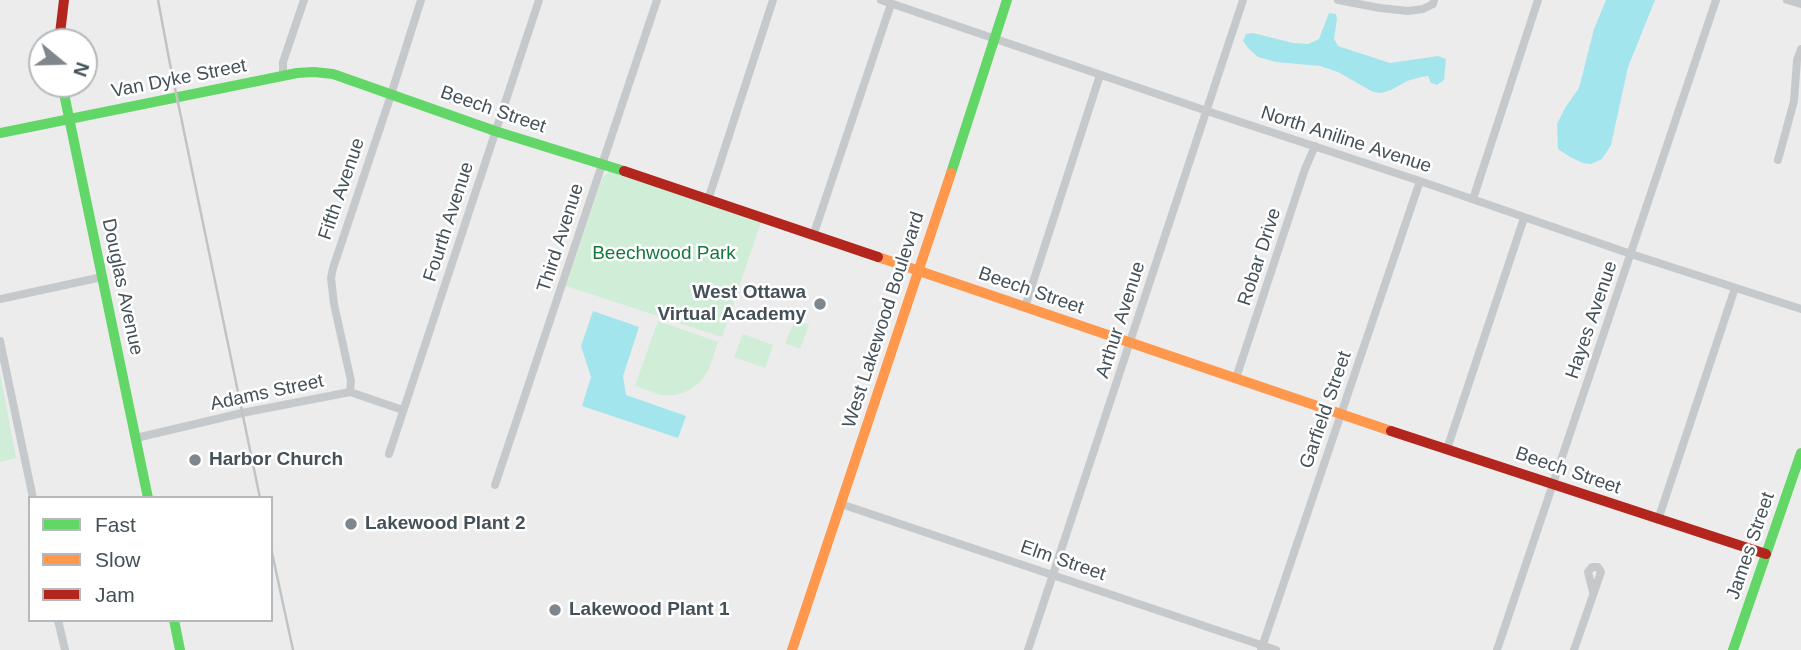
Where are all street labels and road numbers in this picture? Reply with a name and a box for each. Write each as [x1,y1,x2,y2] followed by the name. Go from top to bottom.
[110,55,248,103] street label: Van Dyke Street
[437,81,549,139] street label: Beech Street
[1258,102,1434,178] street label: North Aniline Avenue
[314,135,370,243] street label: Fifth Avenue
[419,159,479,285] street label: Fourth Avenue
[533,181,589,295] street label: Third Avenue
[1233,205,1287,309] street label: Robar Drive
[838,209,930,431] street label: West Lakewood Boulevard
[96,217,148,357] street label: Douglas Avenue
[1561,258,1623,382] street label: Hayes Avenue
[1091,259,1151,381] street label: Arthur Avenue
[975,262,1087,320] street label: Beech Street
[1295,348,1357,472] street label: Garfield Street
[208,370,326,416] street label: Adams Street
[1512,442,1624,500] street label: Beech Street
[1722,489,1780,603] street label: James Street
[1017,536,1109,586] street label: Elm Street

